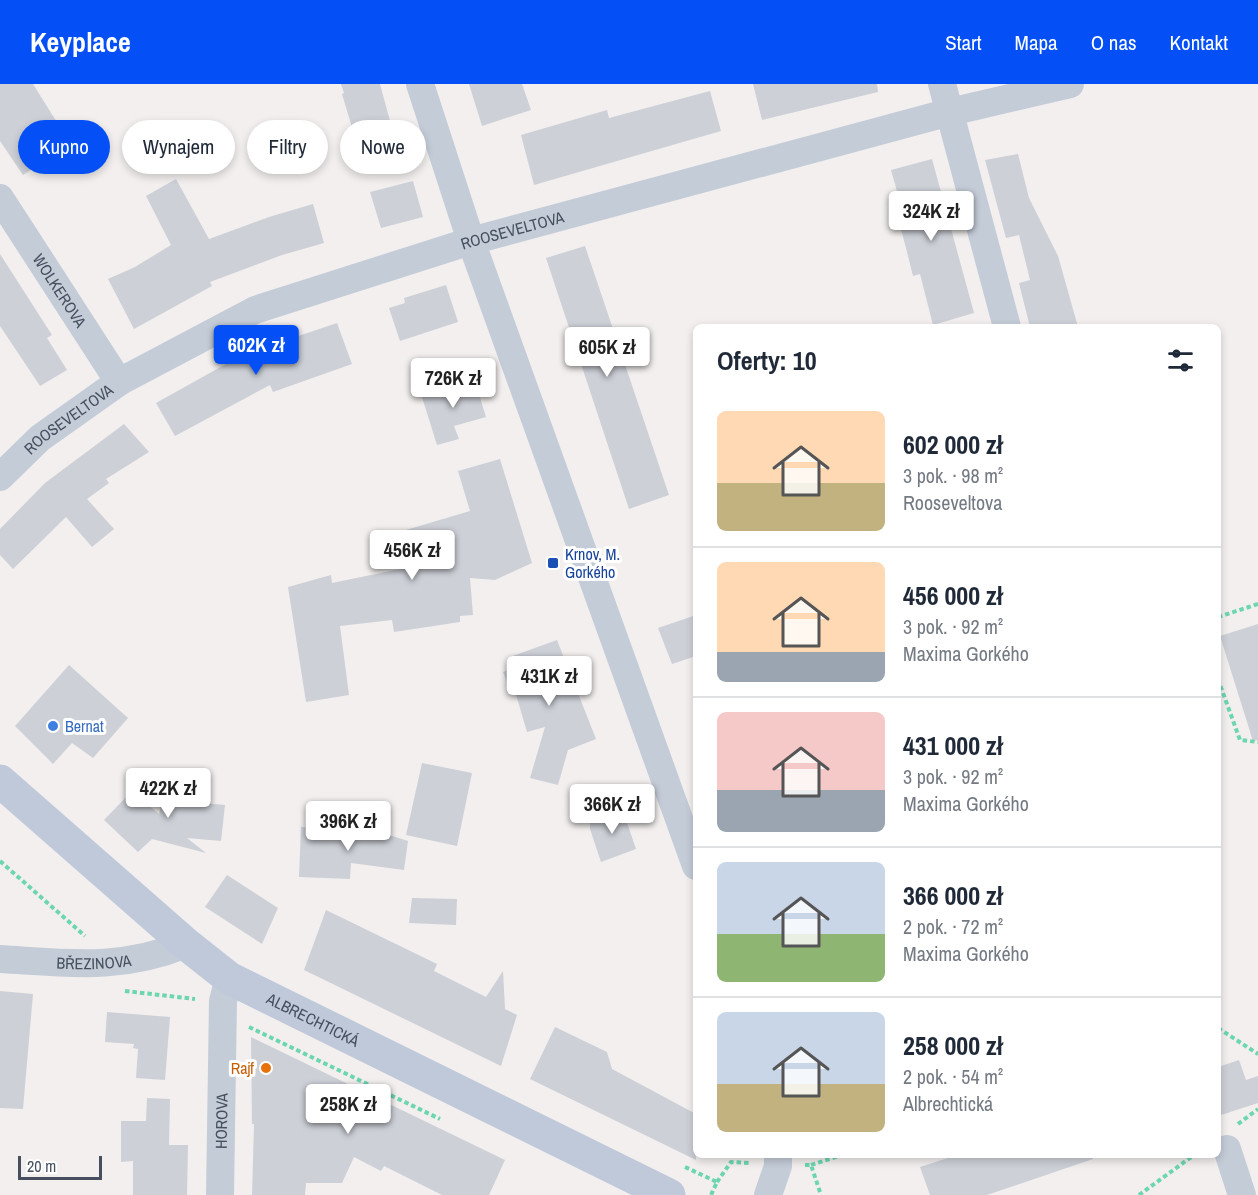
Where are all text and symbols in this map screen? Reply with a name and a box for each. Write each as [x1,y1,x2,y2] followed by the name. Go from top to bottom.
[30,23,131,61] text: Keyplace
[945,28,982,57] text: Start
[1015,28,1058,57] text: Mapa
[1091,28,1137,57] text: O nas
[1170,28,1228,57] text: Kontakt
[18,120,110,174] chip: Kupno
[122,120,235,174] chip: Wynajem
[247,120,328,174] chip: Filtry
[340,120,426,174] chip: Nowe
[876,191,986,242] pin: 324K zł
[903,197,959,224] text: 324K zł
[458,205,566,255] street label: ROOSEVELTOVA
[28,249,92,332] street label: WOLKEROVA
[201,325,311,376] pin: 602K zł
[552,327,662,378] pin: 605K zł
[228,331,284,358] text: 602K zł
[579,333,635,360] text: 605K zł
[717,343,817,378] text: Oferty: 10
[1164,344,1197,377] icon: filters
[398,358,508,409] pin: 726K zł
[425,364,481,391] text: 726K zł
[19,379,118,459] street label: ROOSEVELTOVA
[903,427,1003,462] text: 602 000 zł
[765,435,837,507] icon: home
[903,462,1003,489] text: 3 pok. · 98 m²
[903,489,1002,516] text: Rooseveltova
[357,530,467,581] pin: 456K zł
[384,536,440,563] text: 456K zł
[565,543,620,583] place label: Krnov, M. Gorkého
[546,556,560,570] marker: Krnov, M. Gorkého
[903,578,1003,613] text: 456 000 zł
[765,586,837,658] icon: home
[903,613,1003,640] text: 3 pok. · 92 m²
[903,640,1029,667] text: Maxima Gorkého
[494,656,604,707] pin: 431K zł
[521,662,577,689] text: 431K zł
[65,715,104,737] place label: Bernat
[46,719,60,733] marker: Bernat
[903,728,1003,763] text: 431 000 zł
[765,736,837,808] icon: home
[903,763,1003,790] text: 3 pok. · 92 m²
[113,768,223,819] pin: 422K zł
[140,774,196,801] text: 422K zł
[557,784,667,835] pin: 366K zł
[584,790,640,817] text: 366K zł
[903,790,1029,817] text: Maxima Gorkého
[293,801,403,852] pin: 396K zł
[320,807,376,834] text: 396K zł
[903,878,1003,913] text: 366 000 zł
[765,886,837,958] icon: home
[903,913,1003,940] text: 2 pok. · 72 m²
[903,940,1029,967] text: Maxima Gorkého
[56,949,133,974] street label: BŘEZINOVA
[262,987,363,1052] street label: ALBRECHTICKÁ
[903,1028,1003,1063] text: 258 000 zł
[765,1036,837,1108] icon: home
[231,1057,254,1079] place label: Rajf
[259,1061,273,1075] marker: Rajf
[903,1063,1003,1090] text: 2 pok. · 54 m²
[293,1084,403,1135] pin: 258K zł
[320,1090,376,1117] text: 258K zł
[903,1090,993,1117] text: Albrechtická
[210,1093,233,1149] street label: HOROVA
[18,1153,102,1180] scale bar
[27,1155,56,1177] text: 20 m

